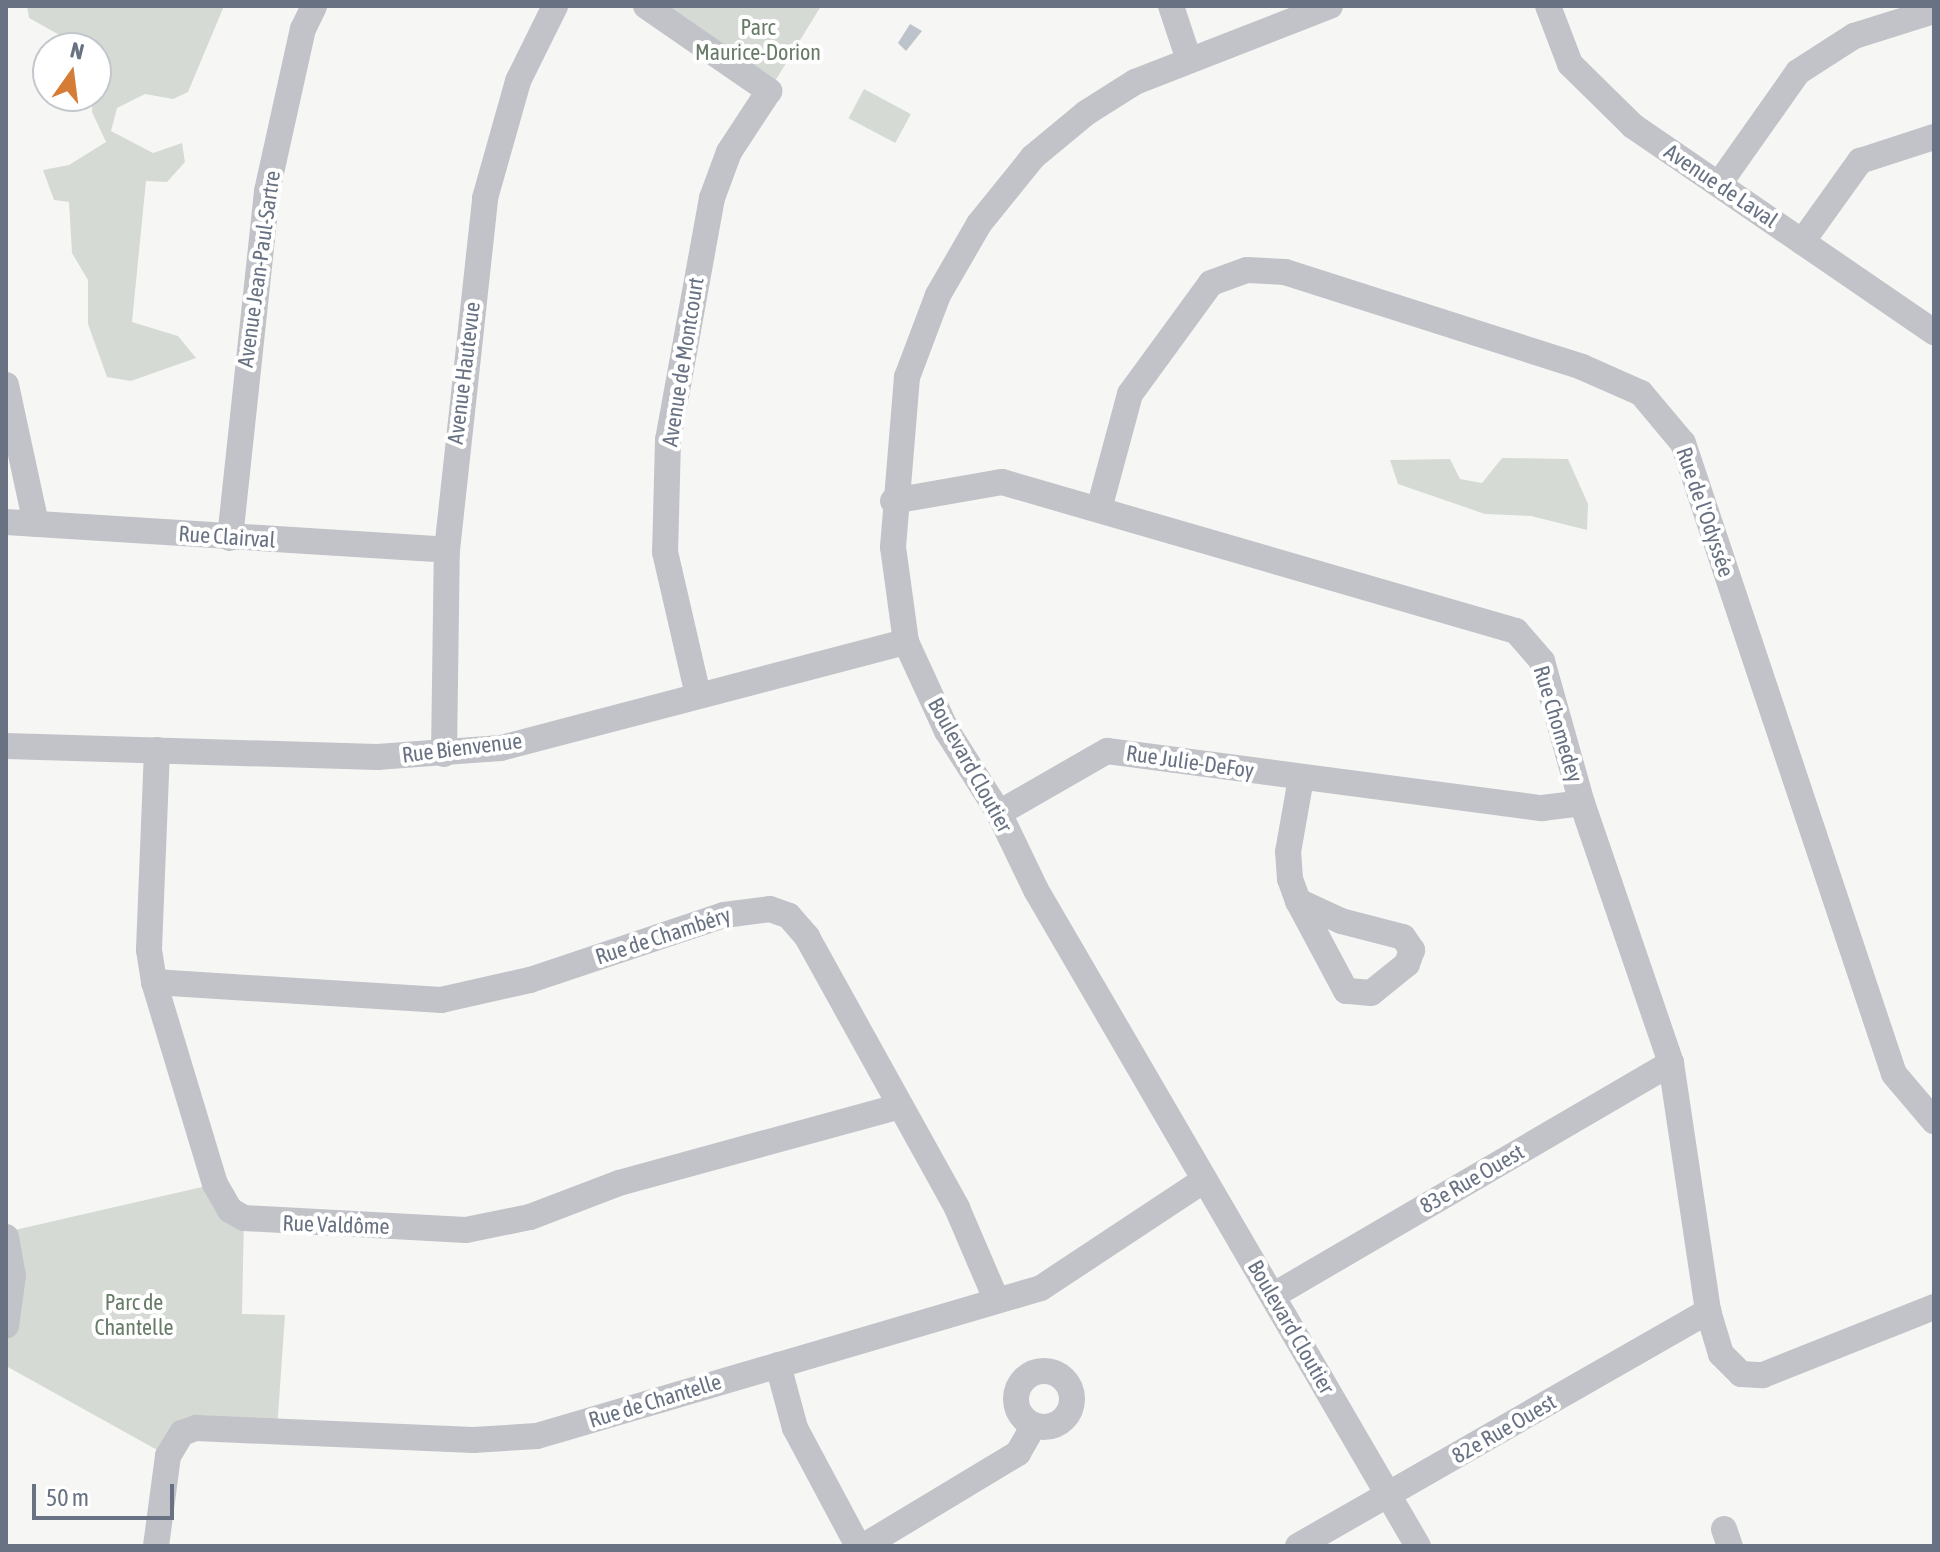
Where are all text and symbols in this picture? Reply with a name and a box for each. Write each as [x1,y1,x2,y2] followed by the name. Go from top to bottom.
[695,14,821,66] park label: Parc Maurice-Dorion
[32,32,112,112] north arrow
[68,36,87,65] text: N
[1659,138,1783,234] street label: Avenue de Laval
[232,169,286,369] street label: Avenue Jean-Paul-Sartre
[657,276,709,448] street label: Avenue de Montcourt
[442,300,486,446] street label: Avenue Hautevue
[1671,444,1739,580] street label: Rue de l'Odyssée
[178,520,276,554] street label: Rue Clairval
[1528,663,1588,785] street label: Rue Chomedey
[922,693,1018,837] street label: Boulevard Cloutier
[400,728,524,768] street label: Rue Bienvenue
[1124,740,1256,784] street label: Rue Julie-DeFoy
[592,902,734,970] street label: Rue de Chambéry
[1415,1139,1529,1219] street label: 83e Rue Ouest
[282,1210,390,1240] street label: Rue Valdôme
[1242,1255,1340,1399] street label: Boulevard Cloutier
[94,1289,174,1340] park label: Parc de Chantelle
[586,1368,724,1434] street label: Rue de Chantelle
[1447,1389,1561,1469] street label: 82e Rue Ouest
[36,1468,178,1518] scale bar
[46,1484,89,1511] text: 50 m

